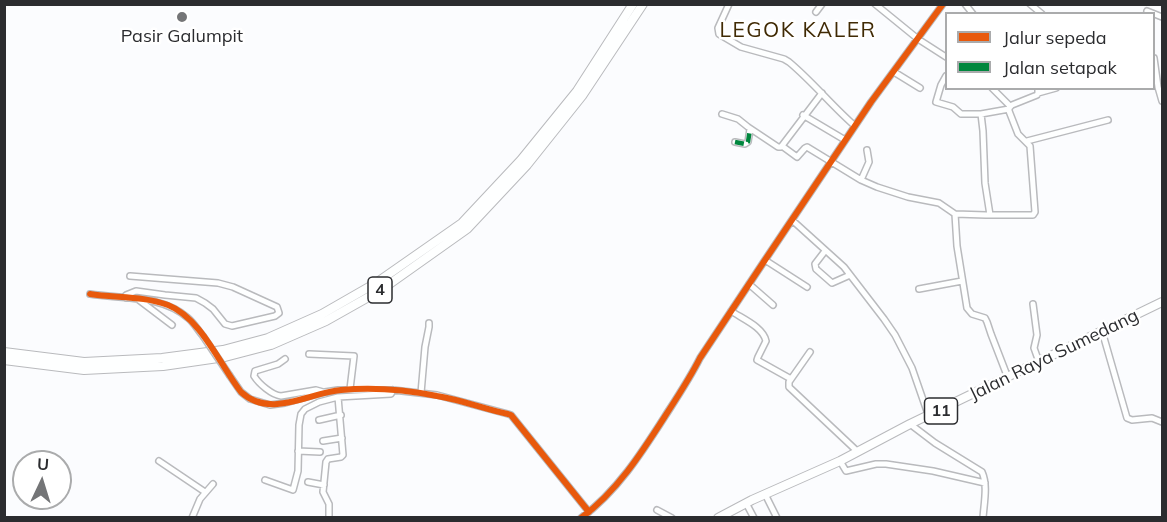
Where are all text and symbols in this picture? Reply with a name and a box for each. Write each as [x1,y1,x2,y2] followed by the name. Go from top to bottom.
[175,10,189,24] marker: Pasir Galumpit
[945,12,1155,90] legend
[719,18,877,44] district label: LEGOK KALER
[121,26,243,48] place label: Pasir Galumpit
[1003,26,1107,49] text: Jalur sepeda
[1003,56,1117,79] text: Jalan setapak
[368,277,392,303] road number: 4
[966,305,1142,405] street label: Jalan Raya Sumedang
[924,398,958,424] road number: 11
[12,450,72,510] north arrow
[37,454,50,474] text: U

